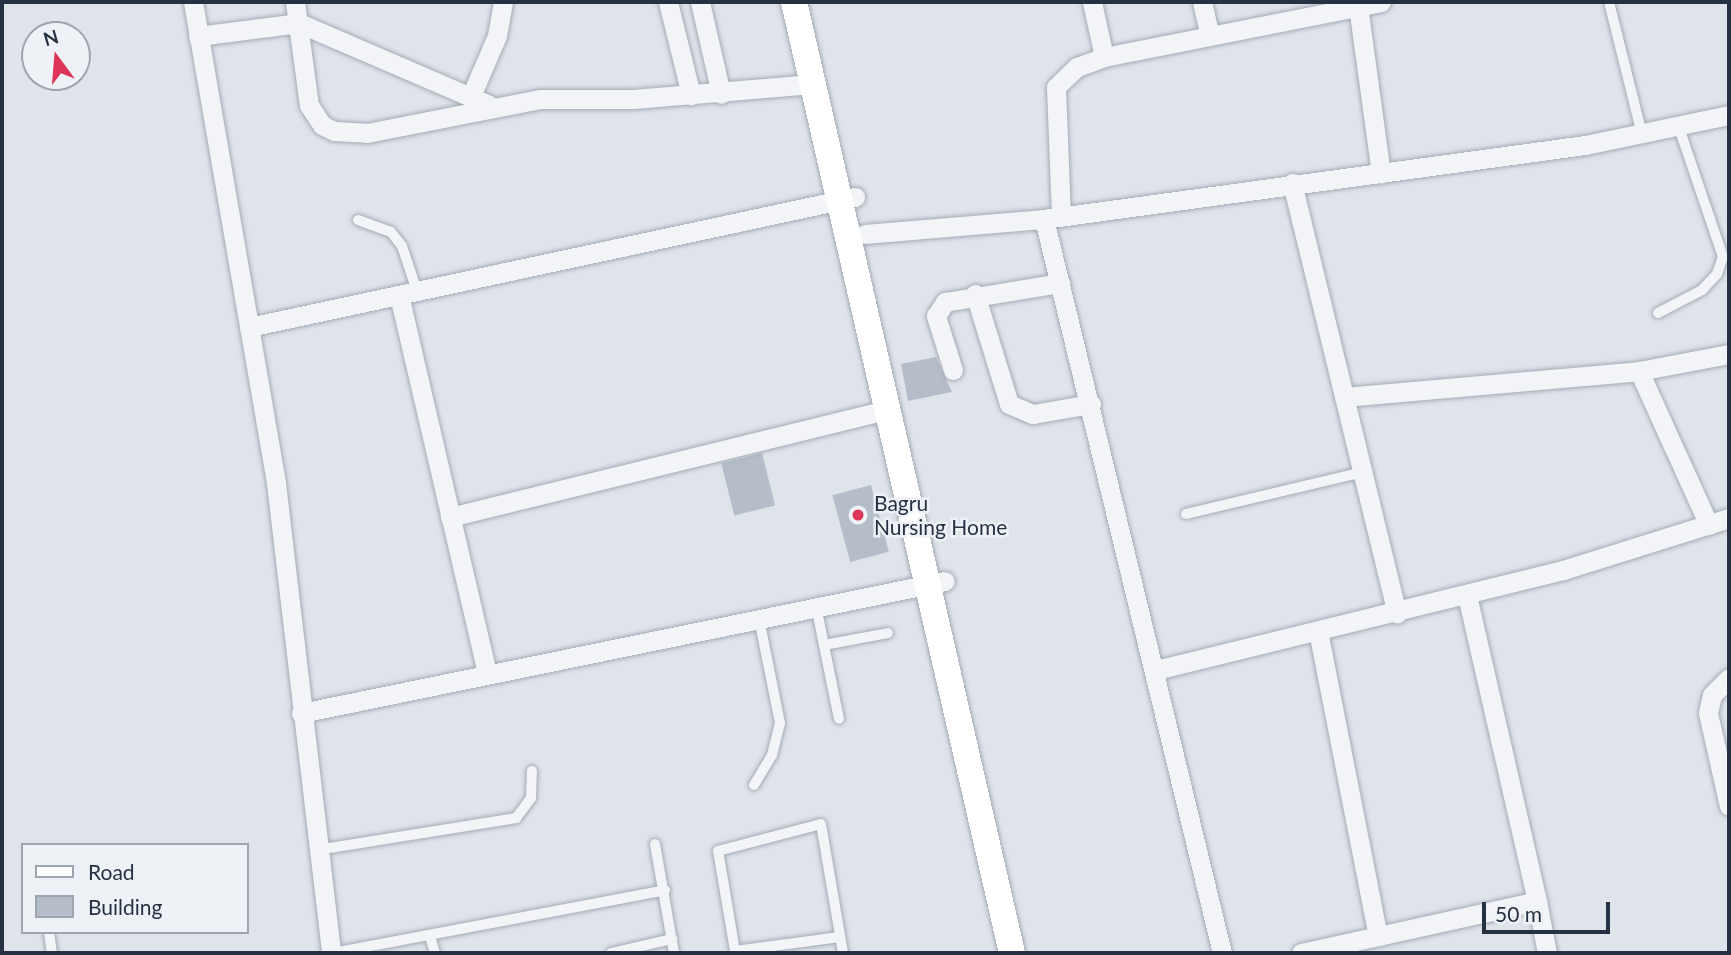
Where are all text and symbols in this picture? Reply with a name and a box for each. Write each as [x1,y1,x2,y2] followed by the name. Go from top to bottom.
[21,21,91,91] north arrow
[40,24,61,50] text: N
[874,490,1007,540] place label: Bagru Nursing Home
[848,505,868,525] marker: Bagru Nursing Home
[21,843,248,934] legend
[88,859,135,884] text: Road
[1486,888,1614,932] scale bar
[88,894,163,919] text: Building
[1495,901,1542,926] text: 50 m

